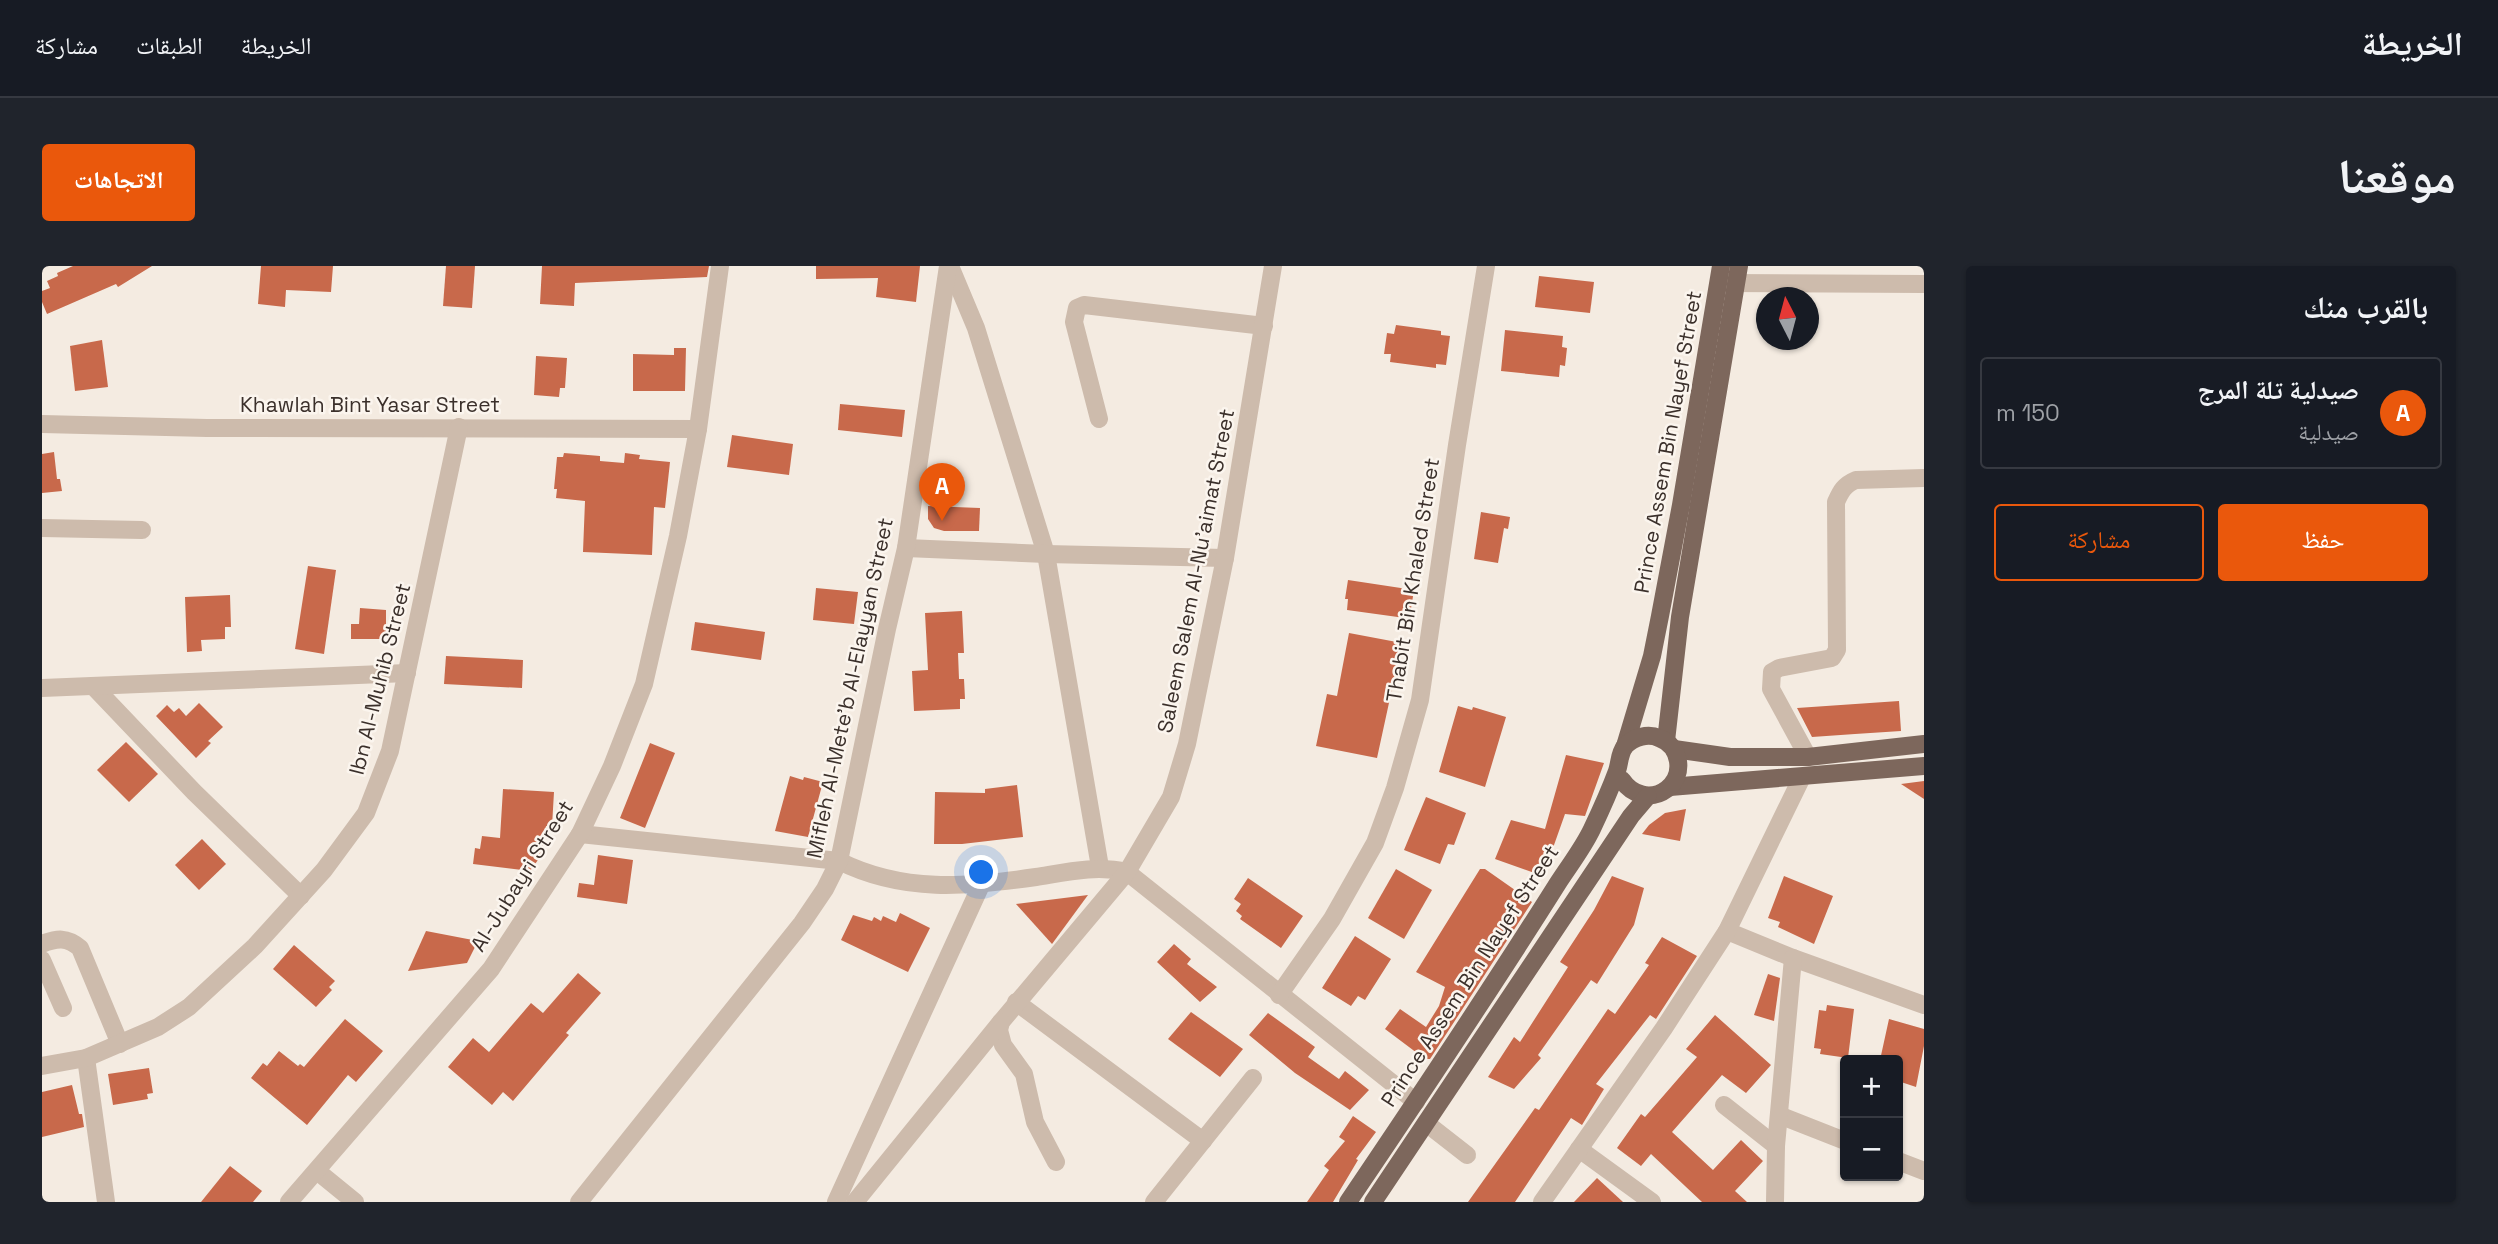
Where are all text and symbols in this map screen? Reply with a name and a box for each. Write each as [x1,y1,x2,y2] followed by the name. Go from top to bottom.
[2362,23,2463,65] text: الخريطة
[35,30,98,61] text: مشاركة
[136,30,203,61] text: الطبقات
[241,30,311,61] text: الخريطة
[42,144,195,221] button: الاتجاهات
[2338,145,2456,207] text: موقعنا
[1756,287,1819,350] north arrow
[2303,288,2428,327] text: بالقرب منك
[1628,289,1707,595] street label: Prince Assem Bin Nayef Street
[2198,373,2359,407] text: صيدلية تلة المرج
[240,391,500,418] street label: Khawlah Bint Yasar Street
[1996,398,2060,428] text: 150 m
[2396,398,2410,428] text: A
[1151,407,1240,735] street label: Saleem Salem Al-Nu'aimat Street
[2298,417,2359,447] text: صيدلية
[1380,456,1445,704] street label: Thabit Bin Khaled Street
[919,463,965,521] pin: A
[1994,504,2204,581] button: مشاركة
[2218,504,2428,581] button: حفظ
[800,515,899,861] street label: Mifleh Al-Mete'b Al-Elayyan Street
[343,580,416,778] street label: Ibn Al-Muhib Street
[464,795,579,956] street label: Al-Jubayri Street
[1375,840,1564,1112] street label: Prince Assem Bin Nayef Street
[964,855,998,889] your location
[1840,1055,1903,1181] map controls
[1840,1055,1903,1118] button: +
[1840,1118,1903,1181] button: −

